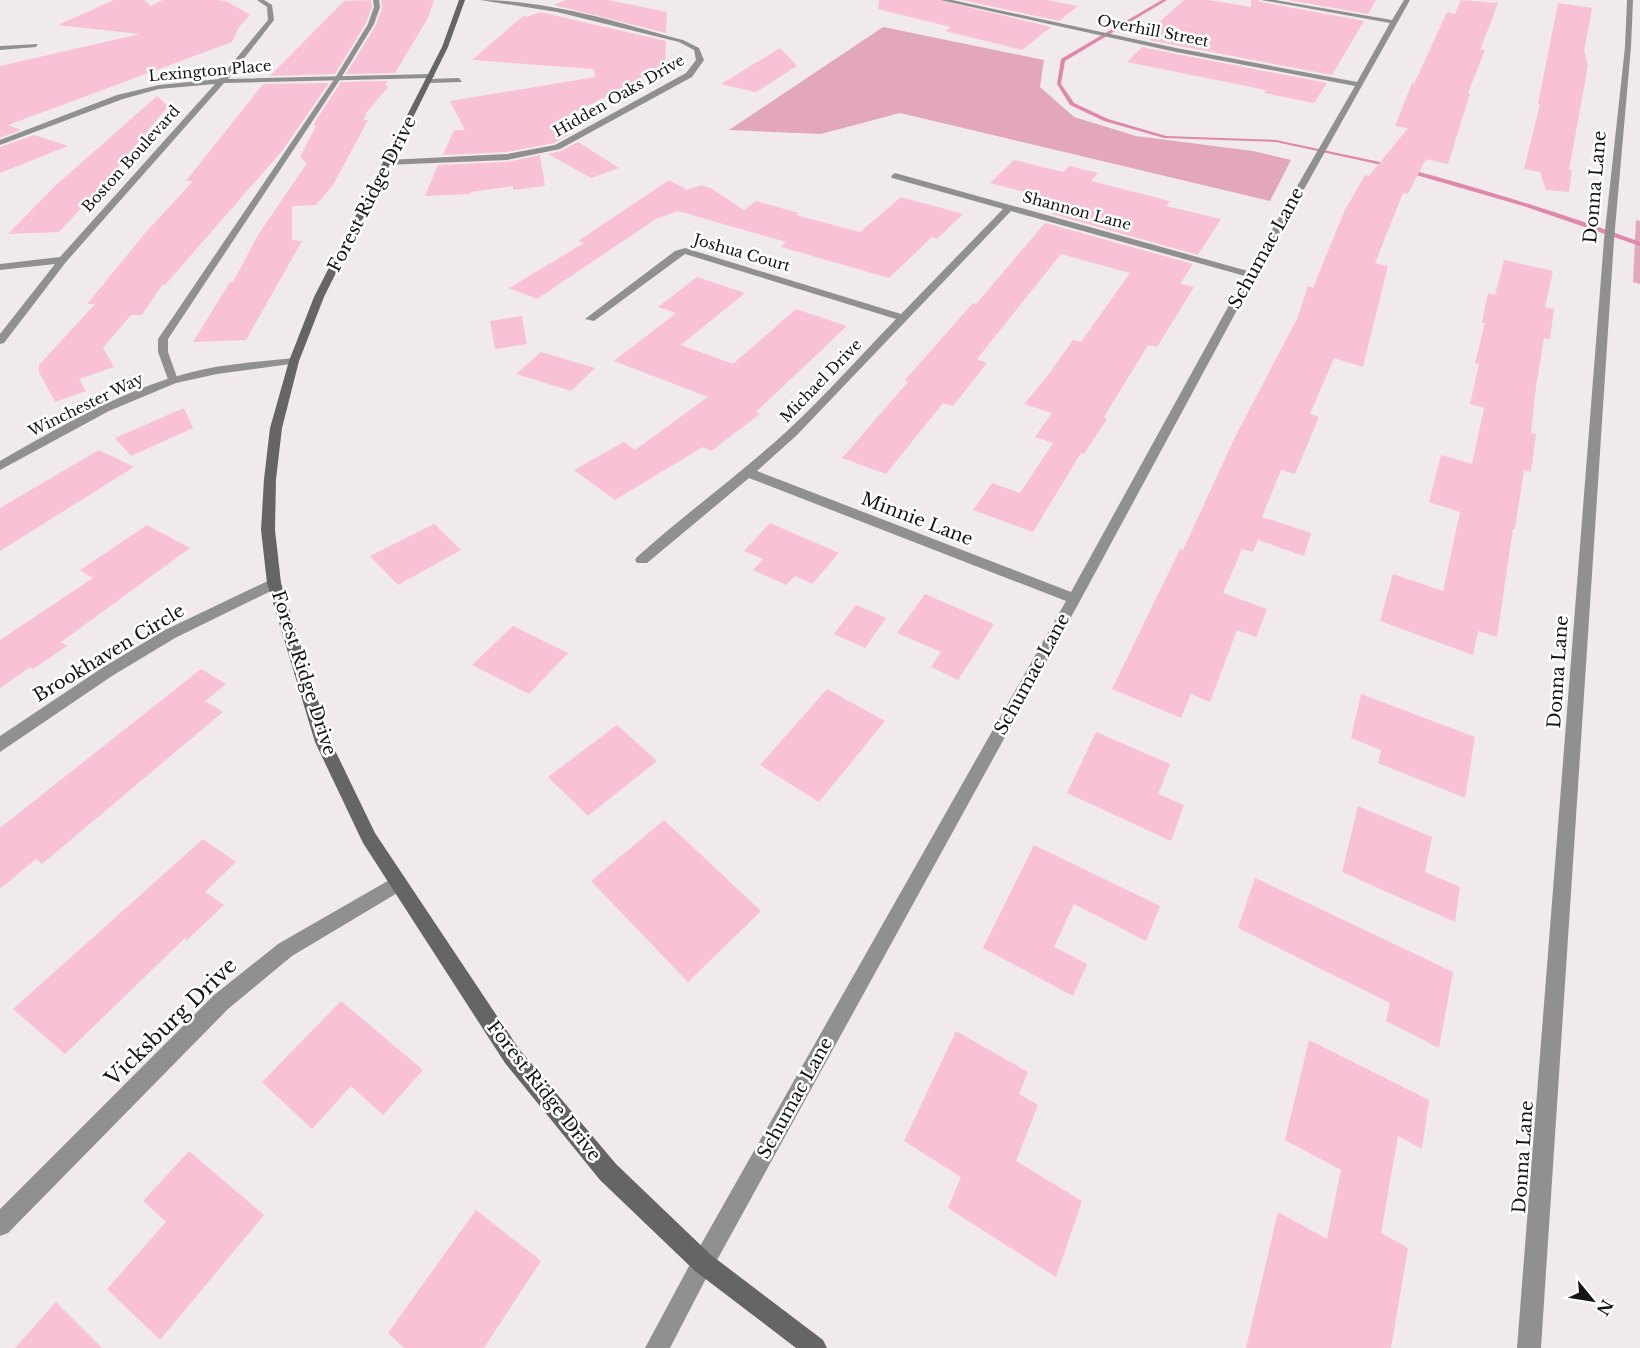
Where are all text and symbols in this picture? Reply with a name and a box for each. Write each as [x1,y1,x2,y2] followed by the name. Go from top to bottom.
[1096,10,1211,51] street label: Overhill Street
[550,50,688,141] street label: Hidden Oaks Drive
[148,56,272,85] street label: Lexington Place
[78,101,184,216] street label: Boston Boulevard
[323,112,421,276] street label: Forest Ridge Drive
[1579,130,1611,244] street label: Donna Lane
[1224,183,1308,313] street label: Schumac Lane
[1021,187,1133,234] street label: Shannon Lane
[690,229,793,275] street label: Joshua Court
[776,335,865,426] street label: Michael Drive
[24,368,147,441] street label: Winchester Way
[858,488,976,550] street label: Minnie Lane
[267,588,341,758] street label: Forest Ridge Drive
[30,599,188,707] street label: Brookhaven Circle
[990,609,1074,739] street label: Schumac Lane
[1543,615,1573,729] street label: Donna Lane
[99,952,242,1092] street label: Vicksburg Drive
[482,1016,606,1166] street label: Forest Ridge Drive
[753,1033,837,1163] street label: Schumac Lane
[1508,1100,1538,1214] street label: Donna Lane
[1562,1270,1622,1330] north arrow
[1593,1296,1617,1319] text: N

